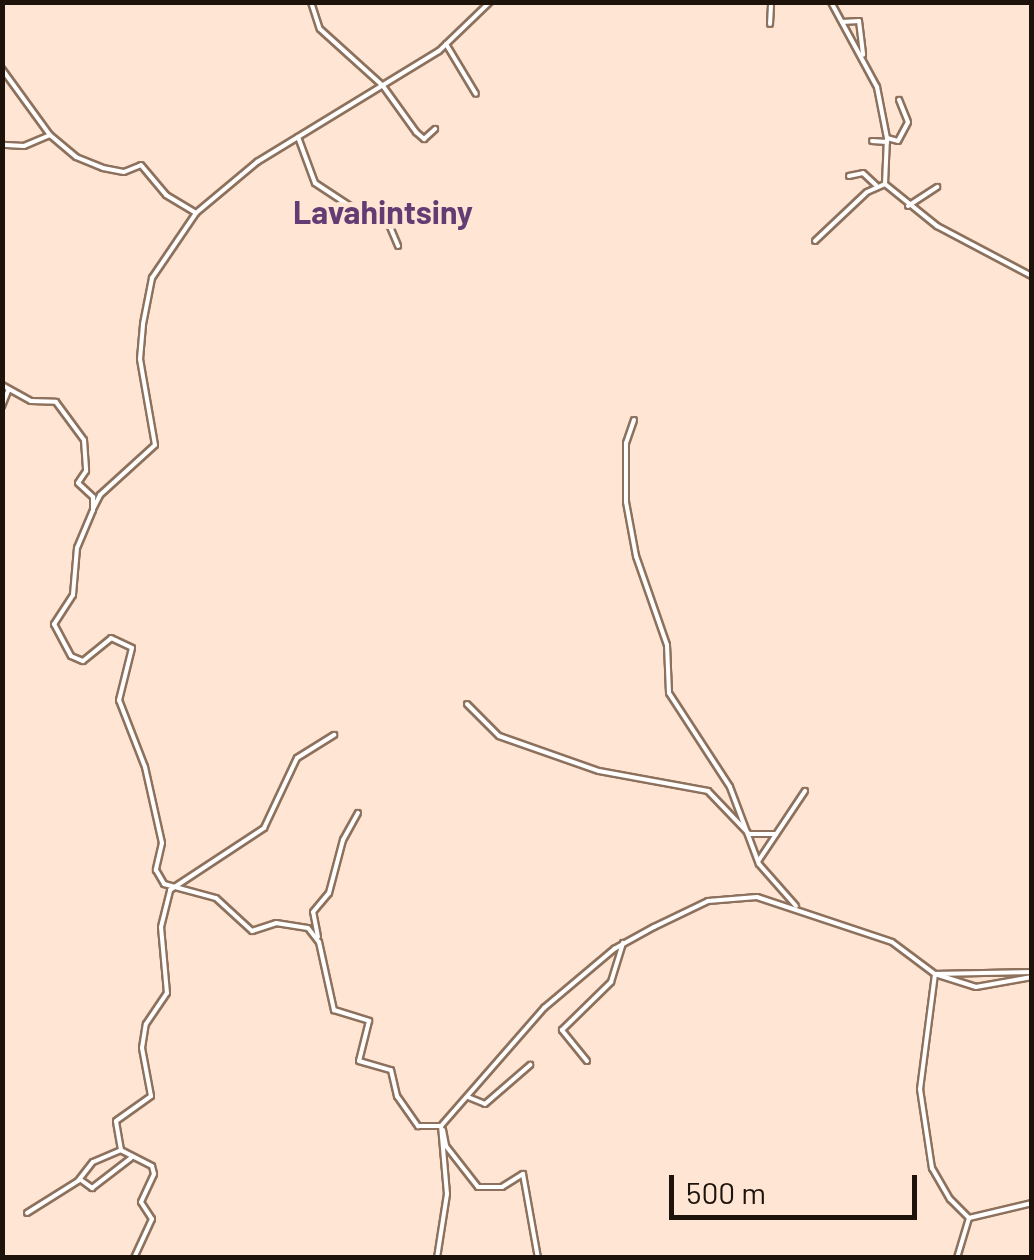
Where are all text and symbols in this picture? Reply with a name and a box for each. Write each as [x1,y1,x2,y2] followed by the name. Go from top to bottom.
[293,192,473,230] district label: Lavahintsiny
[674,1155,922,1217] scale bar
[686,1174,766,1210] text: 500 m

